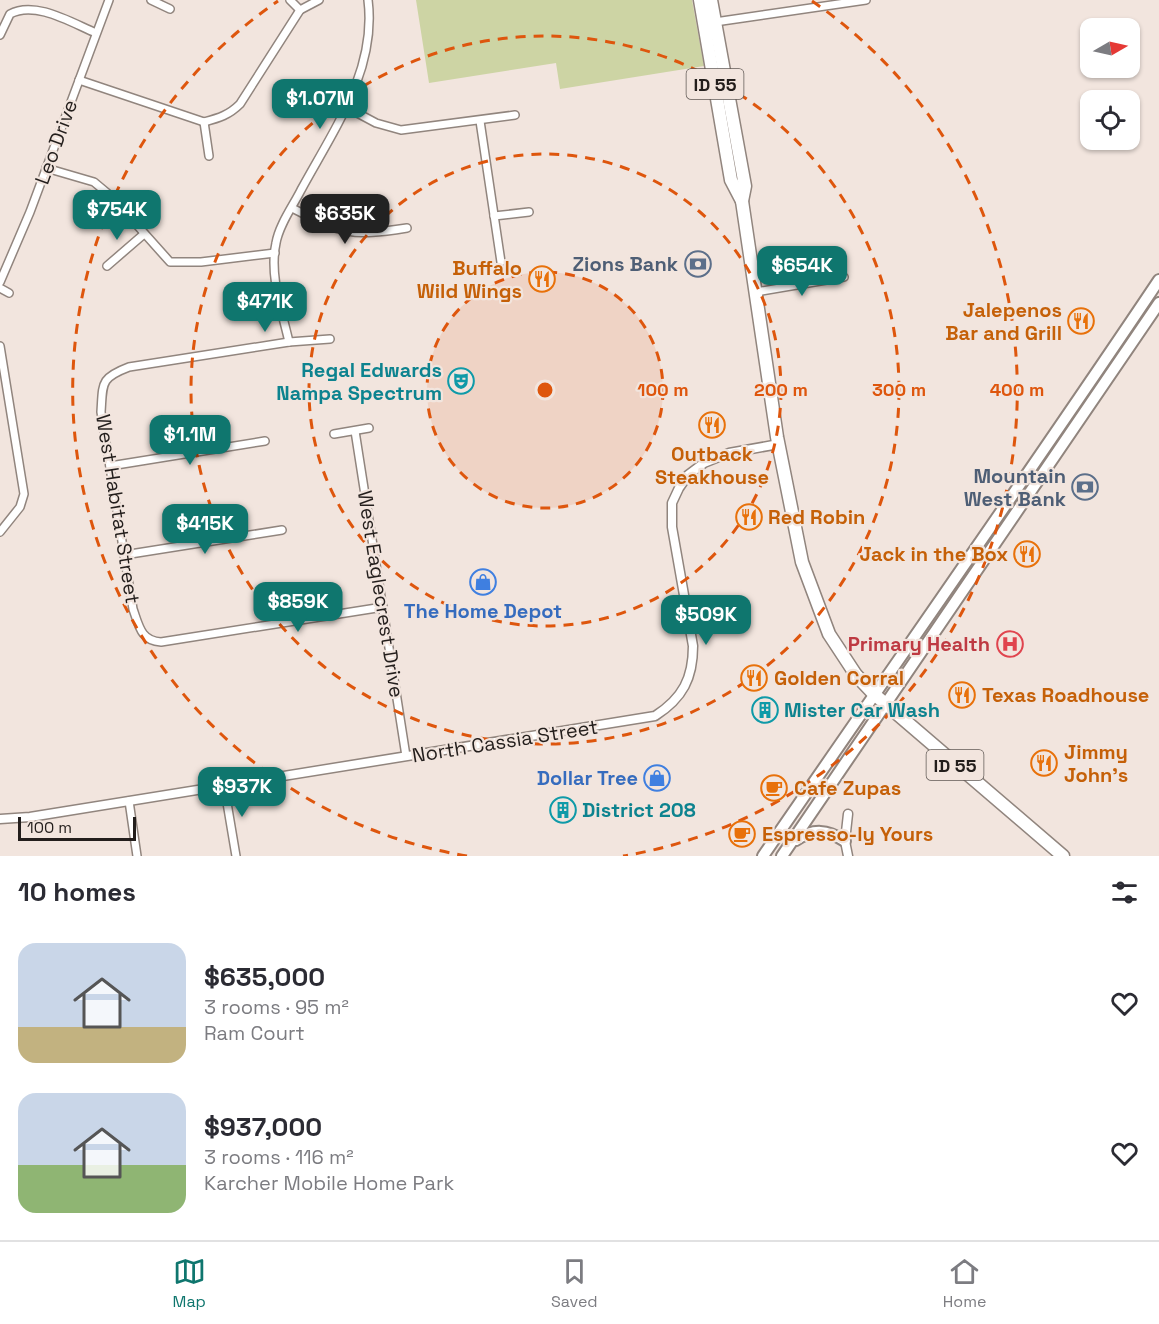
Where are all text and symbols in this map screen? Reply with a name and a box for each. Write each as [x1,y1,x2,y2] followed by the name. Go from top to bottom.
[1080,18,1140,78] north arrow
[1080,18,1140,150] map controls
[686,69,744,99] road number: ID 55
[271,79,369,130] pin: $1.07M
[286,85,354,111] text: $1.07M
[1080,90,1140,150] button: locate
[29,96,83,188] street label: Leo Drive
[75,190,159,241] pin: $754K
[303,194,387,245] pin: $635K
[87,196,147,222] text: $754K
[314,200,376,226] text: $635K
[760,246,844,297] pin: $654K
[683,249,713,279] bank icon: Zions Bank
[573,251,678,277] place label: Zions Bank
[771,252,833,278] text: $654K
[417,255,522,304] place label: Buffalo Wild Wings
[527,264,557,294] restaurant icon: Buffalo Wild Wings
[223,282,307,333] pin: $471K
[237,288,293,314] text: $471K
[945,297,1062,346] place label: Jalepenos Bar and Grill
[1066,306,1096,336] restaurant icon: Jalepenos Bar and Grill
[276,357,442,406] place label: Regal Edwards Nampa Spectrum
[446,366,476,396] theatre icon: Regal Edwards Nampa Spectrum
[637,378,689,401] text: 100 m
[754,378,808,401] text: 200 m
[872,378,926,401] text: 300 m
[990,378,1044,401] text: 400 m
[535,380,555,400] centre of rings
[697,410,727,440] restaurant icon: Outback Steakhouse
[90,412,146,606] street label: West Habitat Street
[148,415,232,466] pin: $1.1M
[164,421,216,447] text: $1.1M
[655,441,769,490] place label: Outback Steakhouse
[964,463,1066,512] place label: Mountain West Bank
[1070,472,1100,502] bank icon: Mountain West Bank
[352,489,410,699] street label: West Eaglecrest Drive
[734,502,764,532] restaurant icon: Red Robin
[163,504,247,555] pin: $415K
[768,504,865,530] place label: Red Robin
[176,510,234,536] text: $415K
[1012,539,1042,569] restaurant icon: Jack in the Box
[860,541,1008,567] place label: Jack in the Box
[468,567,498,597] shop icon: The Home Depot
[256,582,340,633] pin: $859K
[268,588,329,614] text: $859K
[664,595,748,646] pin: $509K
[404,598,562,624] place label: The Home Depot
[675,601,737,627] text: $509K
[995,629,1025,659] hospital icon: Primary Health
[848,631,990,657] place label: Primary Health
[739,663,769,693] restaurant icon: Golden Corral
[774,665,904,691] place label: Golden Corral
[947,680,977,710] restaurant icon: Texas Roadhouse
[982,682,1149,708] place label: Texas Roadhouse
[750,695,780,725] building icon: Mister Car Wash
[784,697,940,723] place label: Mister Car Wash
[410,713,600,769] street label: North Cassia Street
[1064,739,1128,788] place label: Jimmy John's
[1029,748,1059,778] restaurant icon: Jimmy John's
[926,750,984,780] road number: ID 55
[642,763,672,793] shop icon: Dollar Tree
[537,765,638,791] place label: Dollar Tree
[200,767,284,818] pin: $937K
[212,773,272,799] text: $937K
[759,773,789,803] cafe icon: Cafe Zupas
[794,775,901,801] place label: Cafe Zupas
[548,795,578,825] building icon: District 208
[582,797,696,823] place label: District 208
[18,814,136,842] scale bar
[27,817,72,838] text: 100 m
[727,819,757,849] cafe icon: Espresso-ly Yours
[762,821,933,847] place label: Espresso-ly Yours
[18,875,136,909] text: 10 homes
[1108,876,1141,909] icon: filters
[204,960,325,994] text: $635,000
[66,967,138,1039] icon: home
[1108,987,1141,1020] icon: heart
[204,994,349,1020] text: 3 rooms · 95 m²
[204,1020,305,1046] text: Ram Court
[204,1110,322,1144] text: $937,000
[66,1117,138,1189] icon: home
[1108,1137,1141,1170] icon: heart
[204,1144,354,1170] text: 3 rooms · 116 m²
[204,1170,454,1196] text: Karcher Mobile Home Park
[173,1255,206,1312] tab: Map
[551,1255,598,1312] tab: Saved
[943,1255,986,1312] tab: Home

